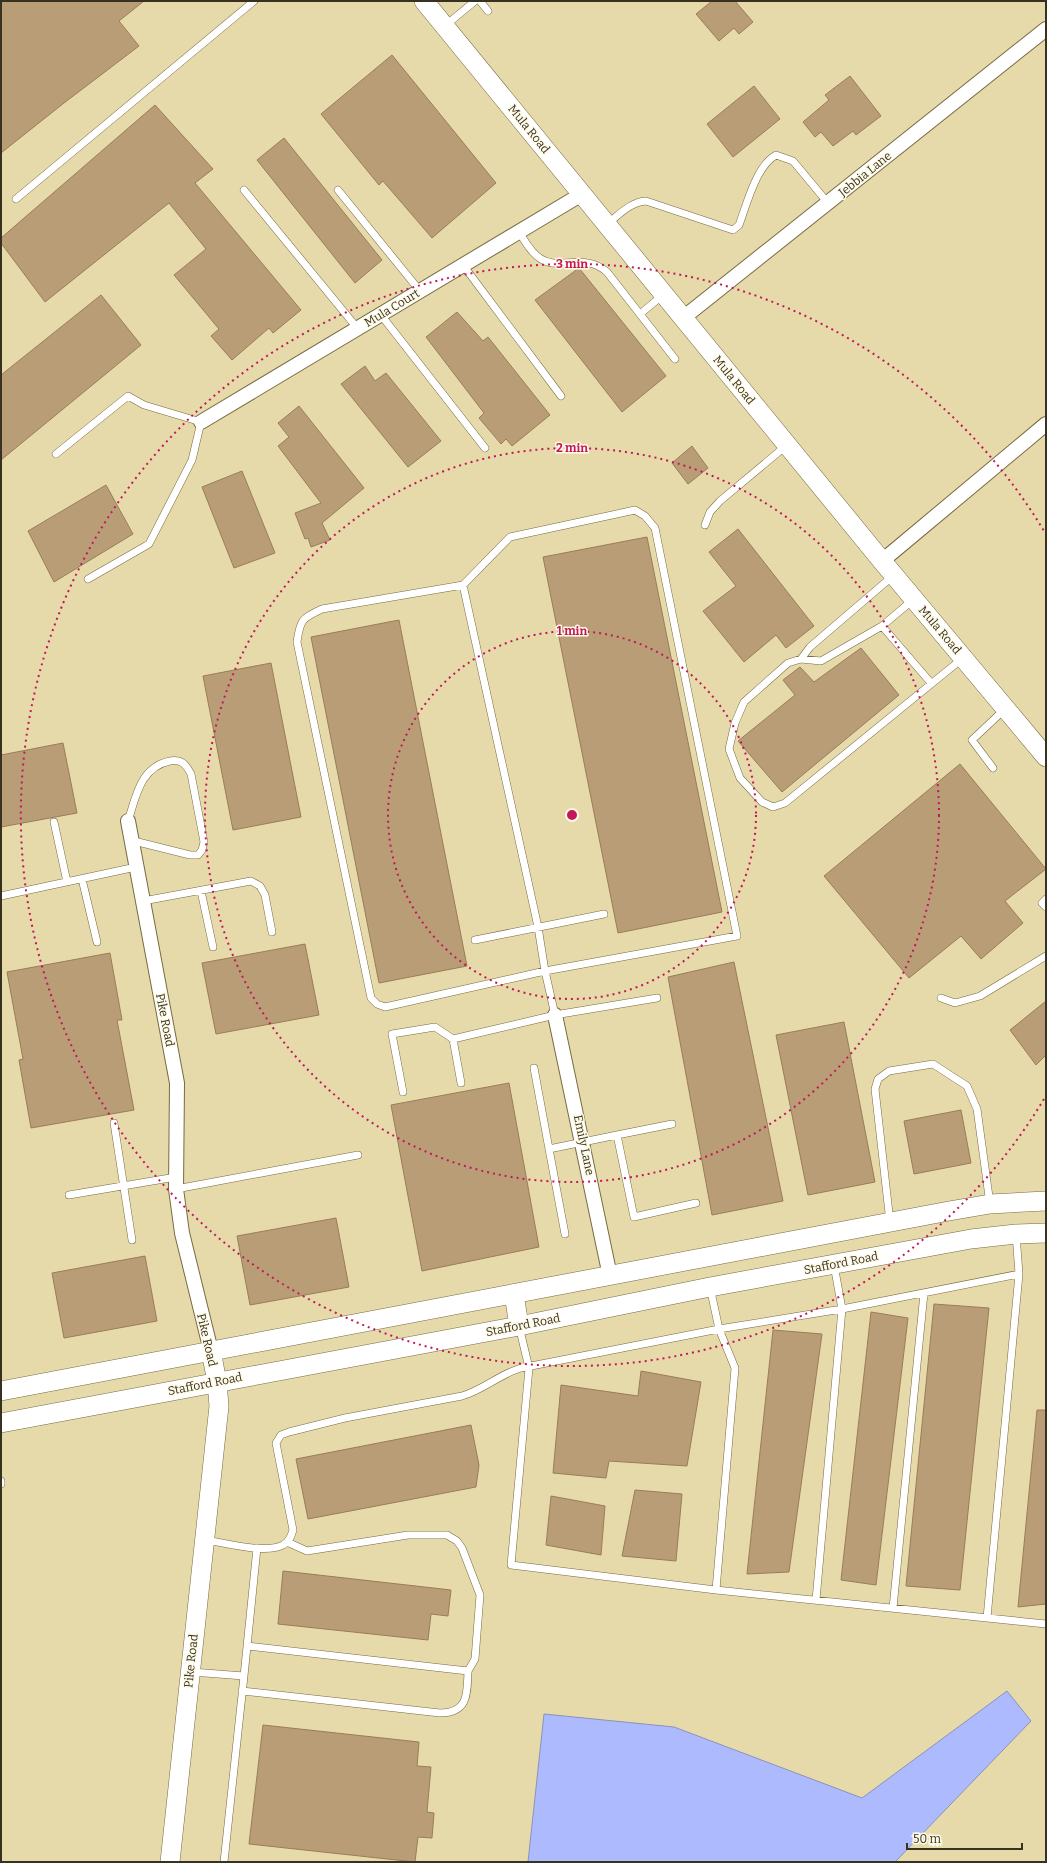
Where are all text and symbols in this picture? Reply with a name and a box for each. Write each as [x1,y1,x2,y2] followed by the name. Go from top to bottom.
[505,102,553,156] street label: Mula Road
[835,148,894,200] street label: Jebbia Lane
[556,257,588,271] text: 3 min
[362,286,423,330] street label: Mula Court
[710,353,758,407] street label: Mula Road
[556,441,588,455] text: 2 min
[916,603,964,657] street label: Mula Road
[557,624,587,638] text: 1 min
[565,808,579,822] centre of rings
[153,992,177,1048] street label: Pike Road
[571,1113,597,1177] street label: Emily Lane
[803,1249,879,1277] street label: Stafford Road
[485,1311,561,1339] street label: Stafford Road
[194,1312,220,1368] street label: Pike Road
[167,1370,243,1398] street label: Stafford Road
[181,1633,201,1689] street label: Pike Road
[907,1825,1022,1851] scale bar
[913,1832,942,1846] text: 50 m

